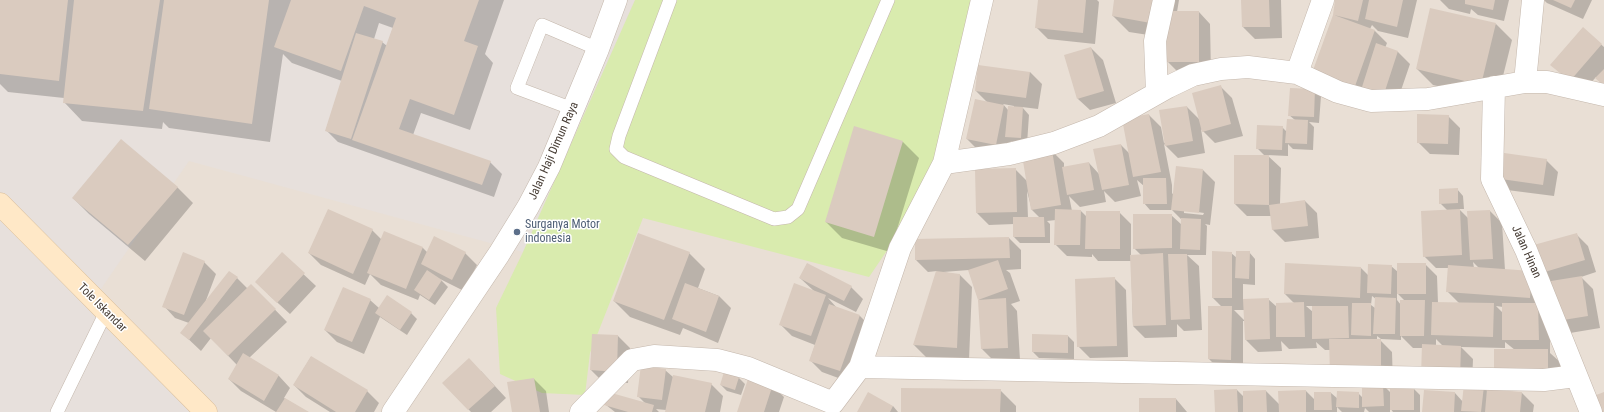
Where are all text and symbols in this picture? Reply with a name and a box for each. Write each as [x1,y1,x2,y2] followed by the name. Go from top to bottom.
[526,100,582,202] street label: Jalan Haji Dimun Raya
[525,218,600,246] place label: Surganya Motor indonesia
[1508,223,1544,281] street label: Jalan Hinan
[512,227,522,237] marker: Surganya Motor indonesia
[74,280,130,336] street label: Tole Iskandar

